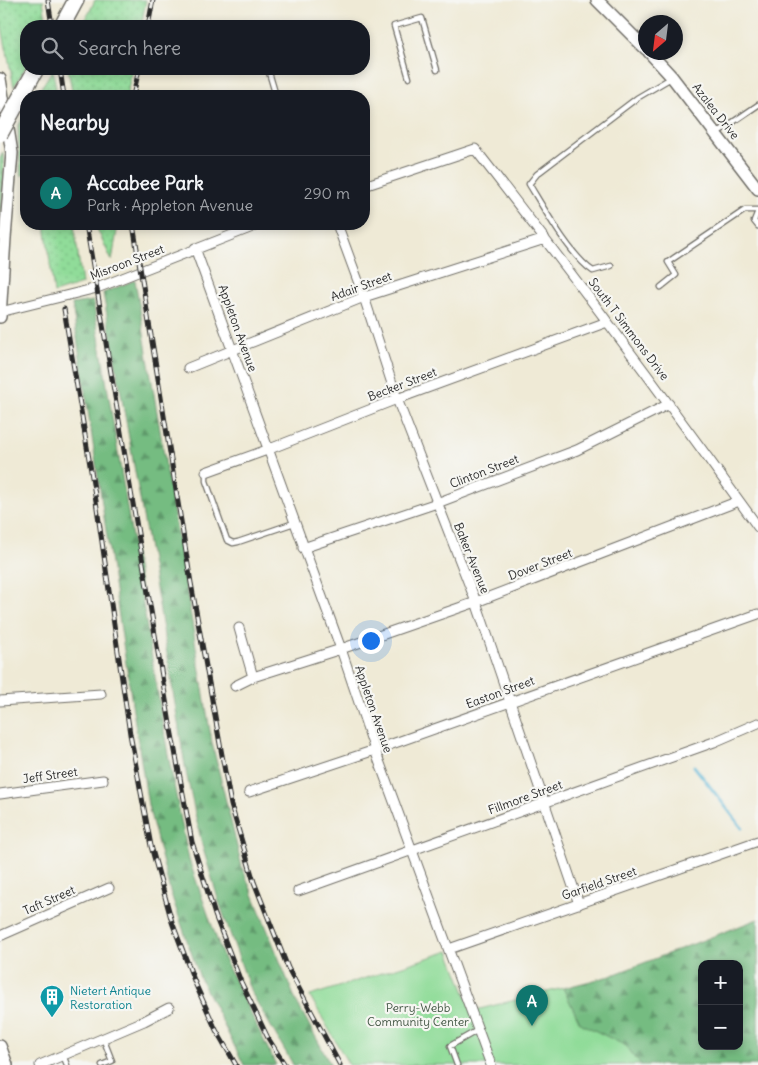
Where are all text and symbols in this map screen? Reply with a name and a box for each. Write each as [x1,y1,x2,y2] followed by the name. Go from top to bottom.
[638,15,683,60] north arrow
[20,20,370,75] search box
[38,34,66,62] icon: search
[78,36,181,60] text: Search here
[689,80,743,142] street label: Azalea Drive
[40,109,110,136] text: Nearby
[87,171,204,195] text: Accabee Park
[51,183,61,203] text: A
[304,183,350,203] text: 290 m
[87,195,253,215] text: Park · Appleton Avenue
[88,241,166,283] street label: Misroon Street
[328,268,394,304] street label: Adair Street
[586,275,672,383] street label: South T Simmons Drive
[215,283,261,373] street label: Appleton Avenue
[365,364,439,404] street label: Becker Street
[447,451,521,491] street label: Clinton Street
[451,520,493,596] street label: Baker Avenue
[506,545,574,583] street label: Dover Street
[358,628,384,654] your location
[352,663,396,755] street label: Appleton Avenue
[464,673,536,711] street label: Easton Street
[22,764,78,786] street label: Jeff Street
[486,777,564,817] street label: Fillmore Street
[560,863,638,903] street label: Garfield Street
[21,882,77,918] street label: Taft Street
[698,960,743,1050] map controls
[698,960,743,1005] button: +
[70,983,151,1012] place label: Nietert Antique Restoration
[39,984,65,1018] building icon: Nietert Antique Restoration
[516,985,548,1026] pin: A
[367,1000,469,1029] park label: Perry-Webb Community Center
[698,1005,743,1050] button: −

